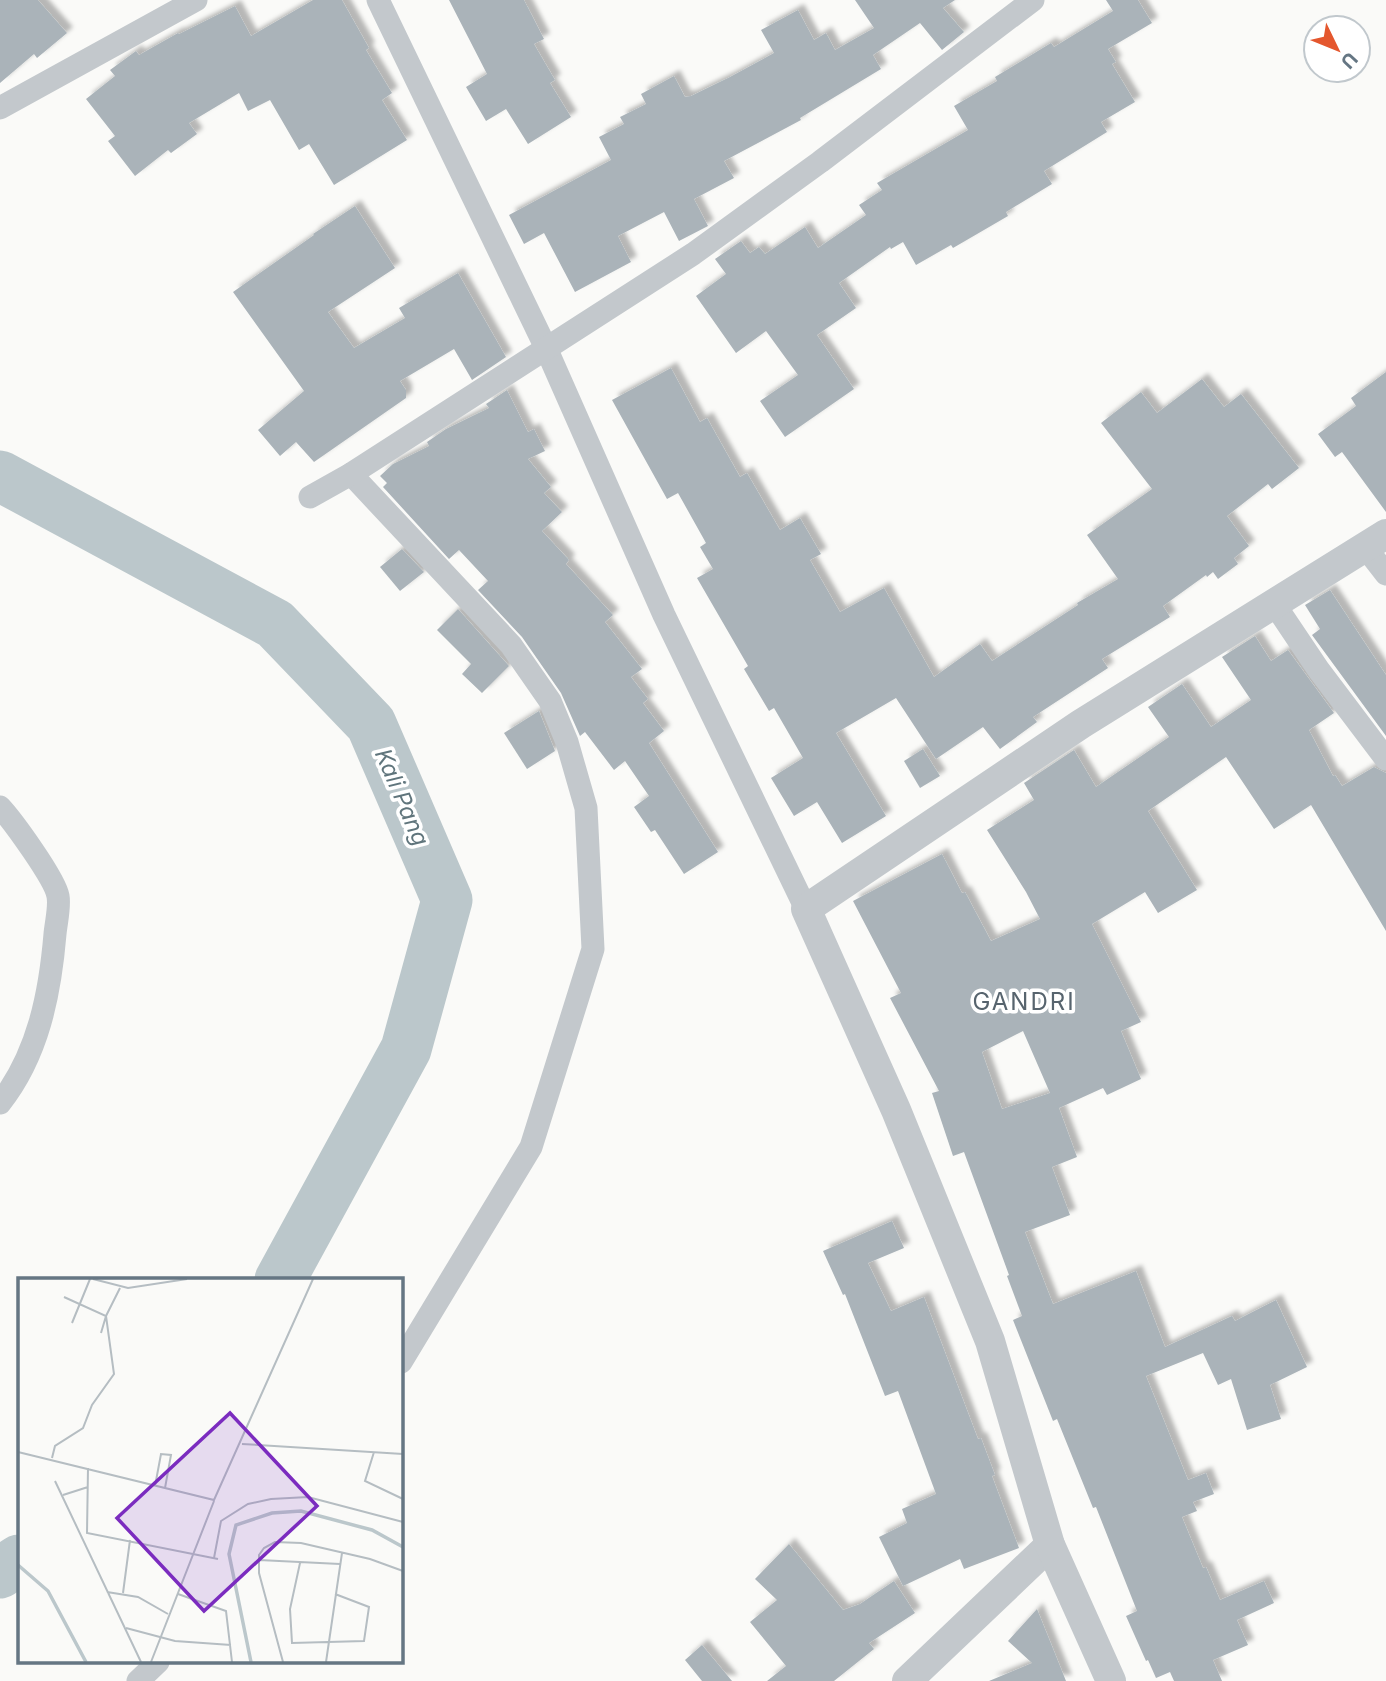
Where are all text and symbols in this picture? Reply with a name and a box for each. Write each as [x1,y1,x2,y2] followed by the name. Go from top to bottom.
[1302,14,1372,84] north arrow
[1336,47,1362,73] text: U
[369,744,435,850] water label: Kali Pang
[972,987,1076,1016] district label: GANDRI
[18,1278,402,1664] inset map

